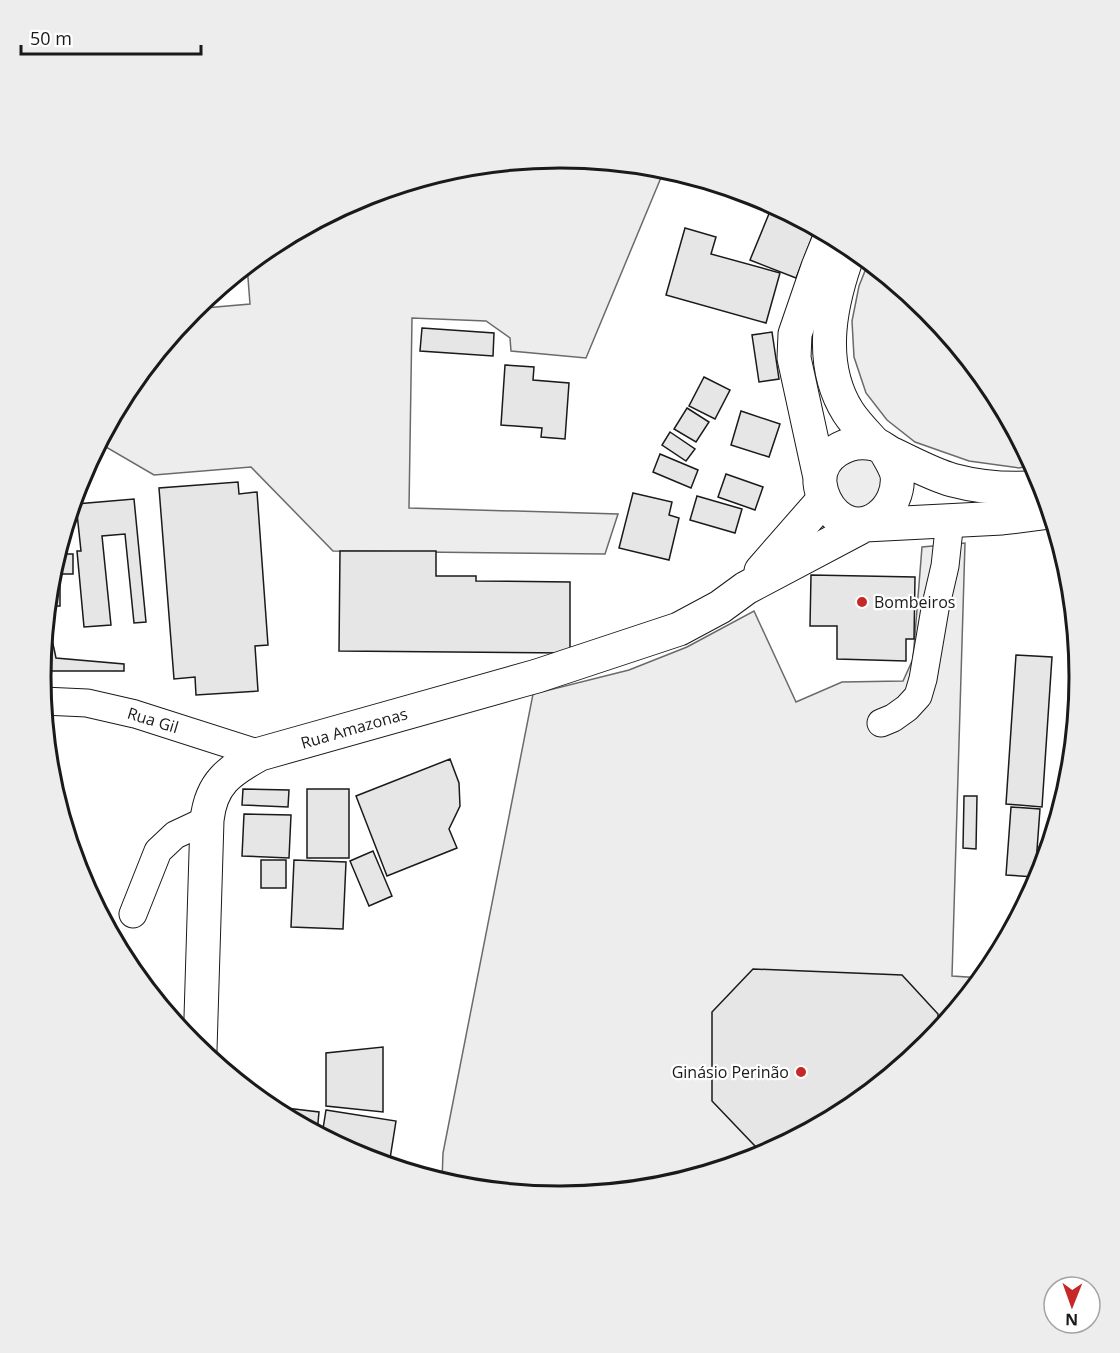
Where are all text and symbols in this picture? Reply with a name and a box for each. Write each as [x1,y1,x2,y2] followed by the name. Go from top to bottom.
[21,18,201,56] scale bar
[30,26,72,50] text: 50 m
[874,591,955,613] place label: Bombeiros
[855,595,869,609] marker: Bombeiros
[125,702,181,738] street label: Rua Gil
[298,702,410,754] street label: Rua Amazonas
[672,1061,789,1083] place label: Ginásio Perinão
[794,1065,808,1079] marker: Ginásio Perinão
[1042,1275,1102,1335] north arrow
[1065,1309,1078,1331] text: N

